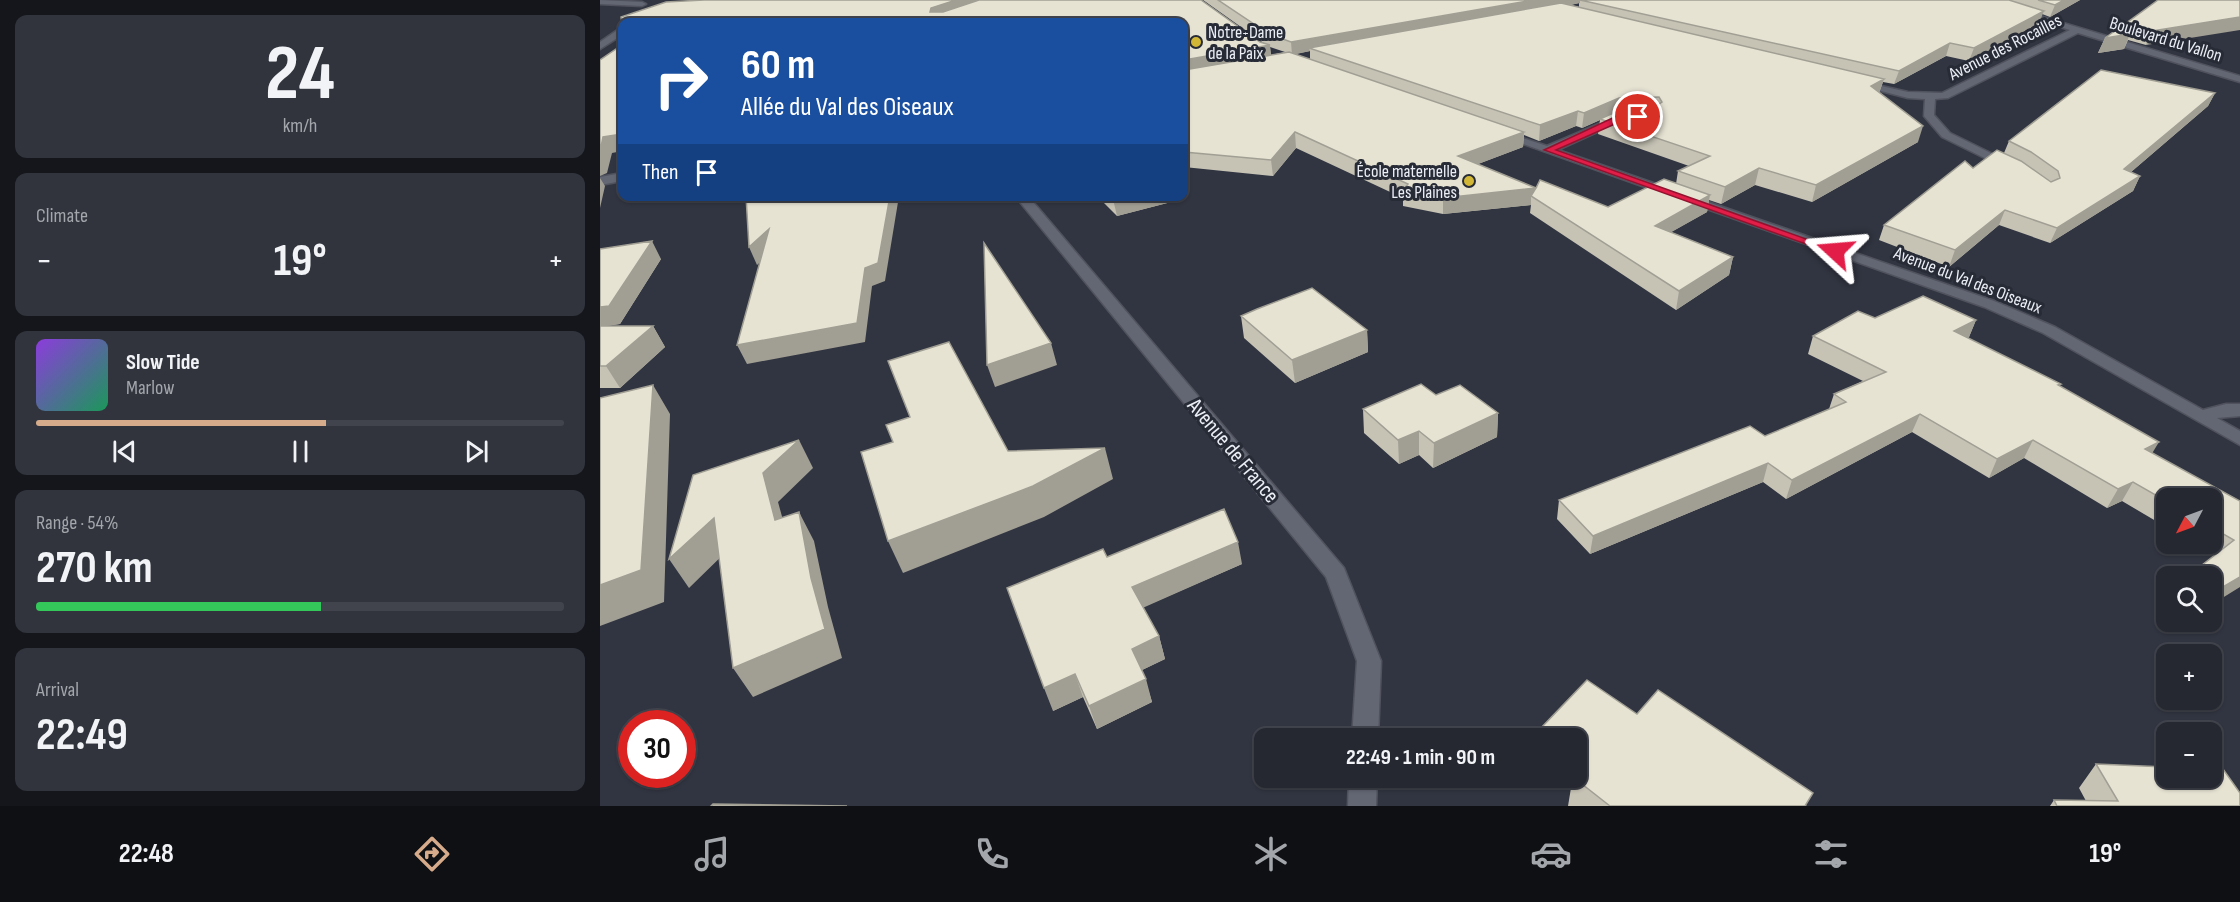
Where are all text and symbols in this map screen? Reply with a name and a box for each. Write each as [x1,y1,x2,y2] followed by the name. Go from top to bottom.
[1944,10,2065,85] street label: Avenue des Rocailles
[2107,12,2225,67] street label: Boulevard du Vallon
[1208,22,1283,64] place label: Notre-Dame de la Paix
[265,28,335,121] text: 24
[1189,35,1203,49] marker: Notre-Dame de la Paix
[741,40,815,91] text: 60 m
[642,42,720,120] icon: right
[741,91,954,123] text: Allée du Val des Oiseaux
[1612,91,1663,142] pin
[1621,100,1654,133] icon: arrive
[283,114,317,138] text: km/h
[690,156,723,189] icon: arrive
[642,159,678,186] text: Then
[1357,161,1457,203] place label: École maternelle Les Plaines
[1462,174,1476,188] marker: École maternelle Les Plaines
[36,204,88,228] text: Climate
[1803,219,1867,283] position arrow
[273,234,327,289] text: 19°
[36,241,52,281] text: −
[548,241,564,281] text: +
[1890,242,2045,318] street label: Avenue du Val des Oiseaux
[126,349,200,376] text: Slow Tide
[126,376,174,400] text: Marlow
[1181,392,1285,509] street label: Avenue de France
[108,435,141,468] icon: previous
[284,435,317,468] icon: pause
[460,435,493,468] icon: next
[2156,488,2222,554] north arrow
[2156,488,2222,788] map controls
[36,511,118,535] text: Range · 54%
[36,541,152,596] text: 270 km
[2156,566,2222,632] button: search
[2156,644,2222,710] button: +
[36,678,79,702] text: Arrival
[36,708,128,763] text: 22:49
[618,710,696,788] speed limit sign: 30
[2156,722,2222,788] button: −
[1346,744,1495,771] text: 22:49 · 1 min · 90 m
[411,833,453,875] icon: directions
[691,833,733,875] icon: music
[971,833,1013,875] icon: phone
[1250,833,1292,875] icon: climate
[1530,833,1572,875] icon: car
[1810,833,1852,875] icon: filters
[119,838,174,870] text: 22:48
[2089,838,2121,870] text: 19°

